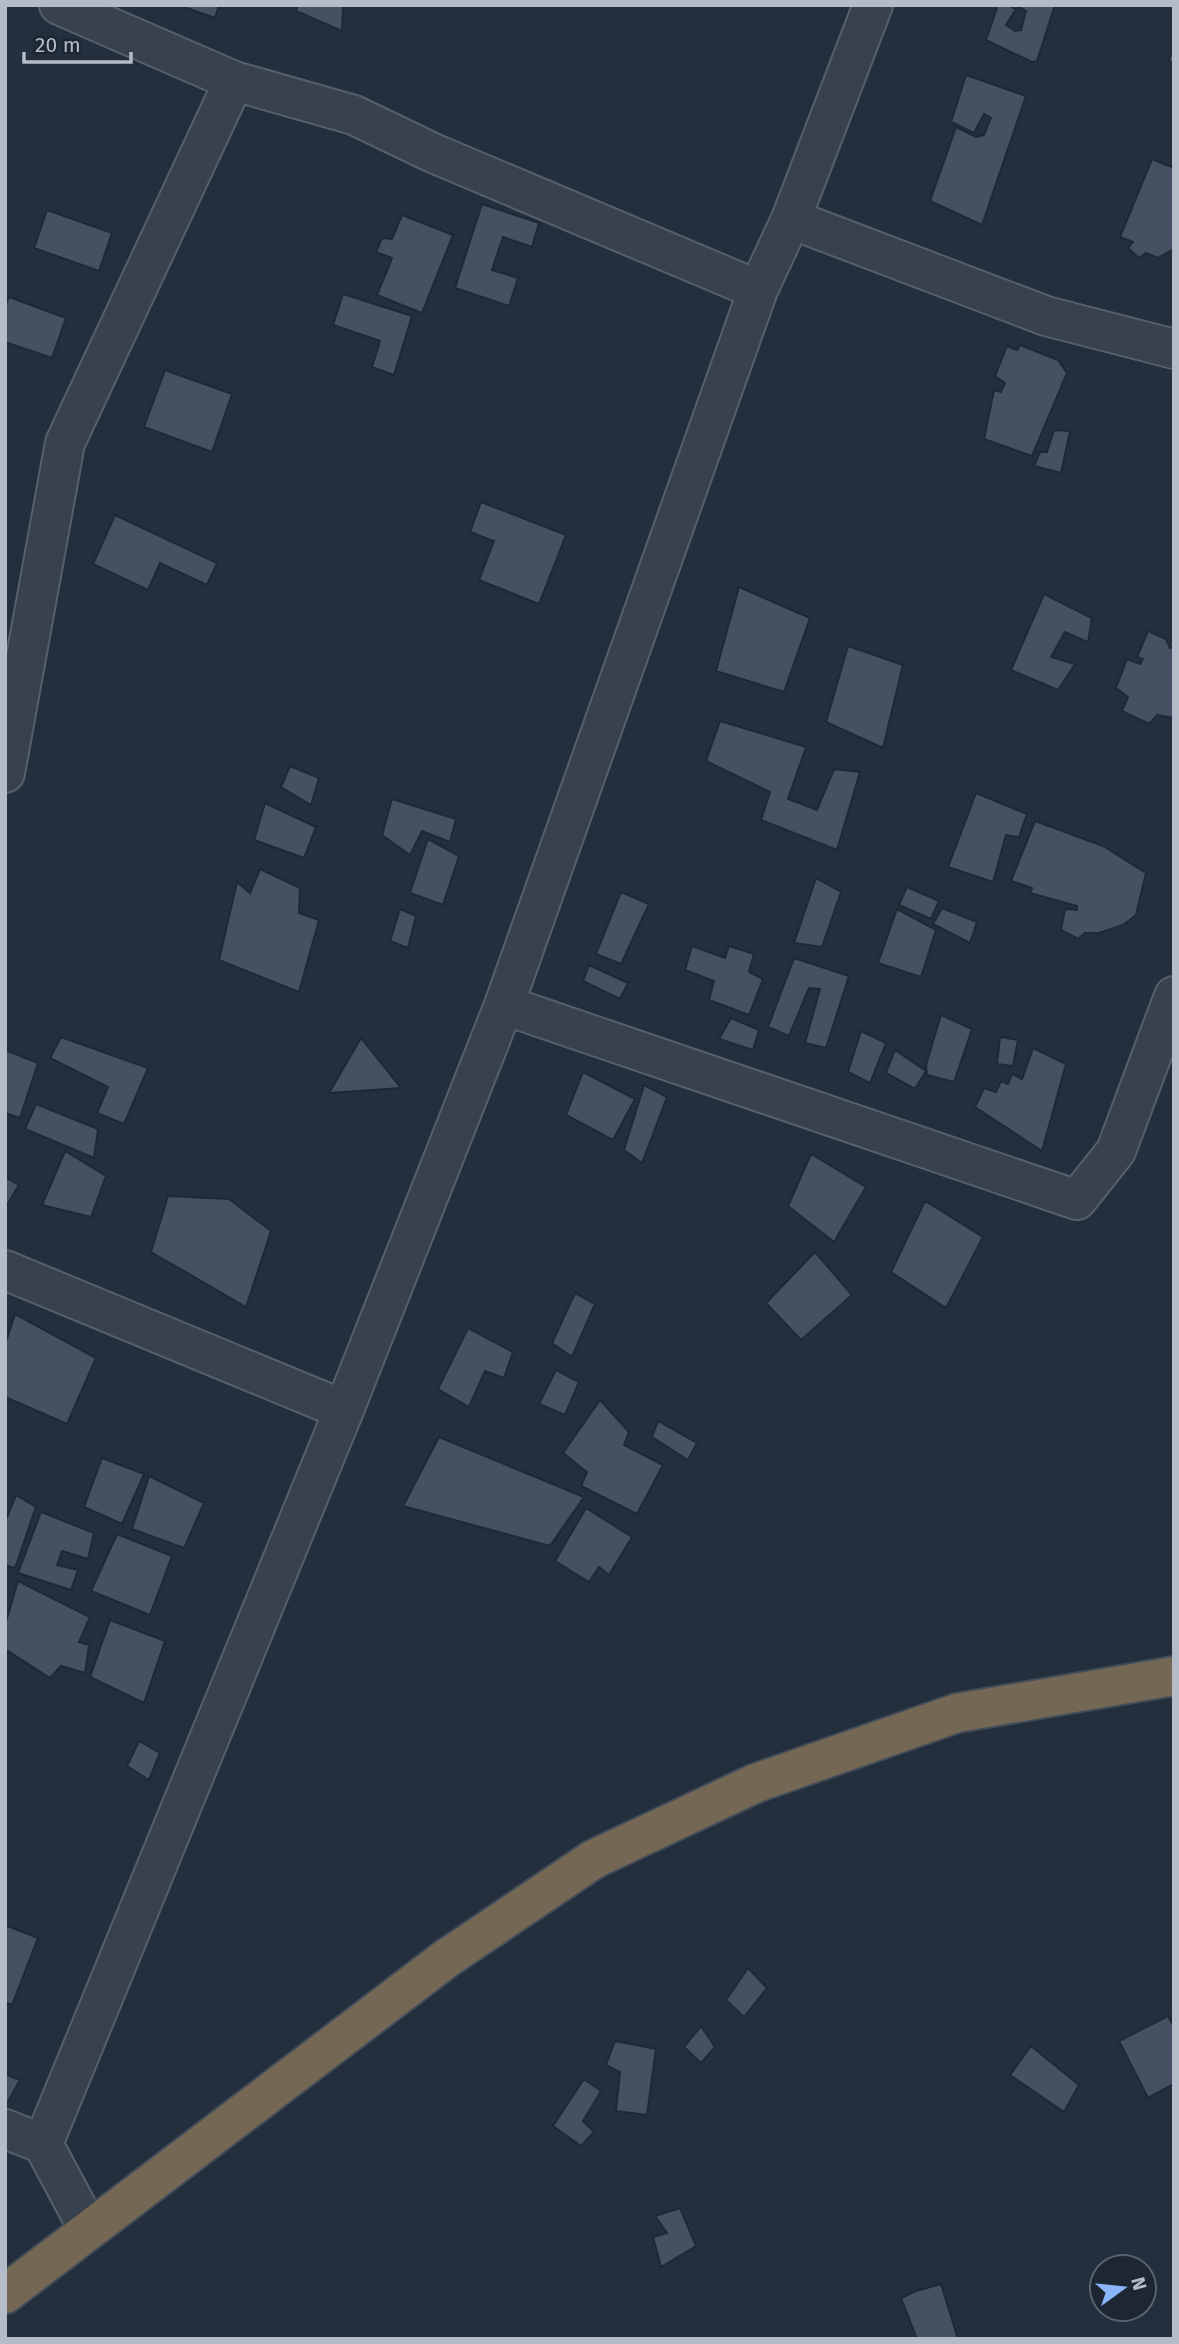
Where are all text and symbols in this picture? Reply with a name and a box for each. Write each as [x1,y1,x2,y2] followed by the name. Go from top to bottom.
[24,21,131,65] scale bar
[35,32,81,58] text: 20 m
[1088,2253,1158,2323] north arrow
[1126,2275,1152,2293] text: N

